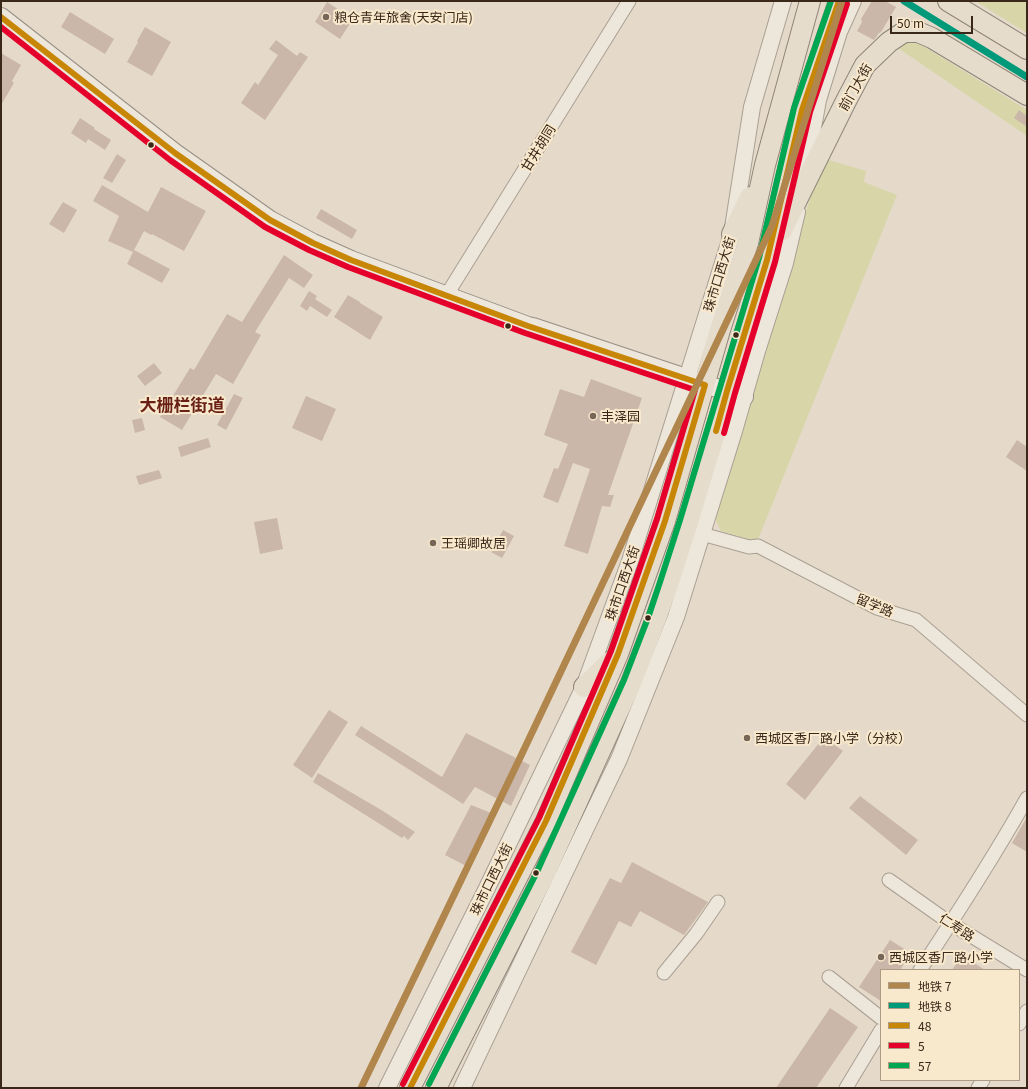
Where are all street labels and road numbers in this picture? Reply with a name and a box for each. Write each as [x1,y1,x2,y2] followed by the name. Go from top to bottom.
[835,61,875,113] street label: 前门大街
[518,122,558,174] street label: 甘井胡同
[700,234,738,314] street label: 珠市口西大街
[602,544,642,622] street label: 珠市口西大街
[854,590,896,620] street label: 留学路
[467,841,515,917] street label: 珠市口西大街
[936,910,978,944] street label: 仁寿路

